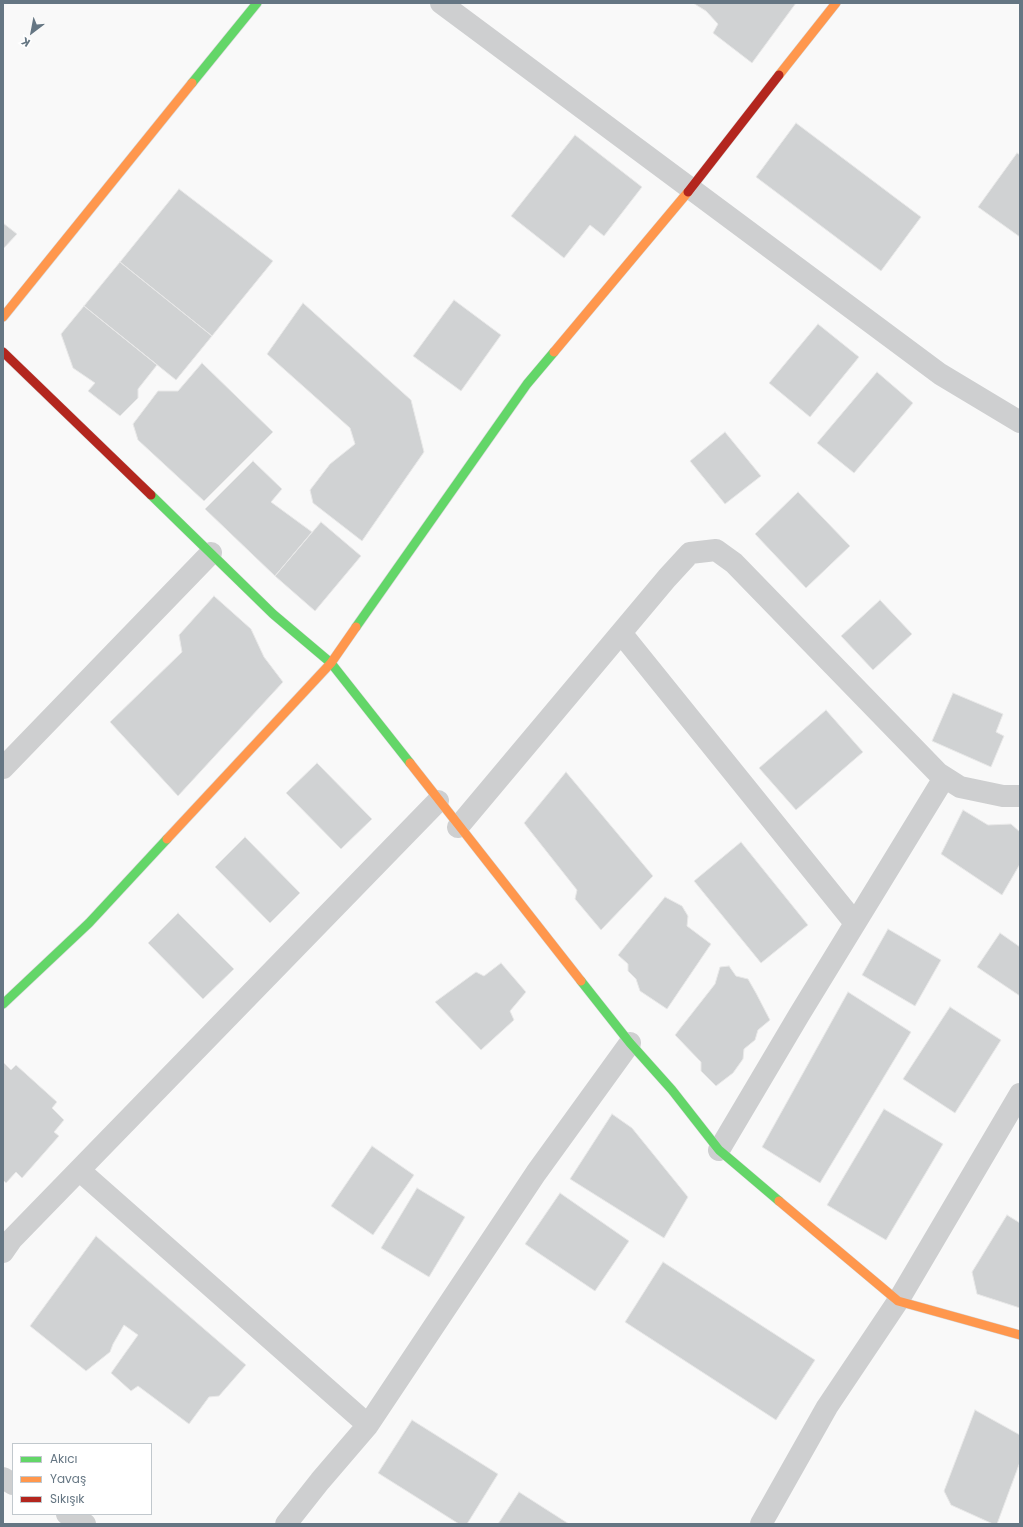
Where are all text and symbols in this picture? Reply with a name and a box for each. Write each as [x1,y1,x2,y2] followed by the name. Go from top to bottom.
[12,12,52,52] north arrow
[18,33,33,51] text: K
[12,1443,152,1515] legend
[50,1450,77,1467] text: Akıcı
[50,1470,86,1487] text: Yavaş
[50,1490,85,1507] text: Sıkışık

